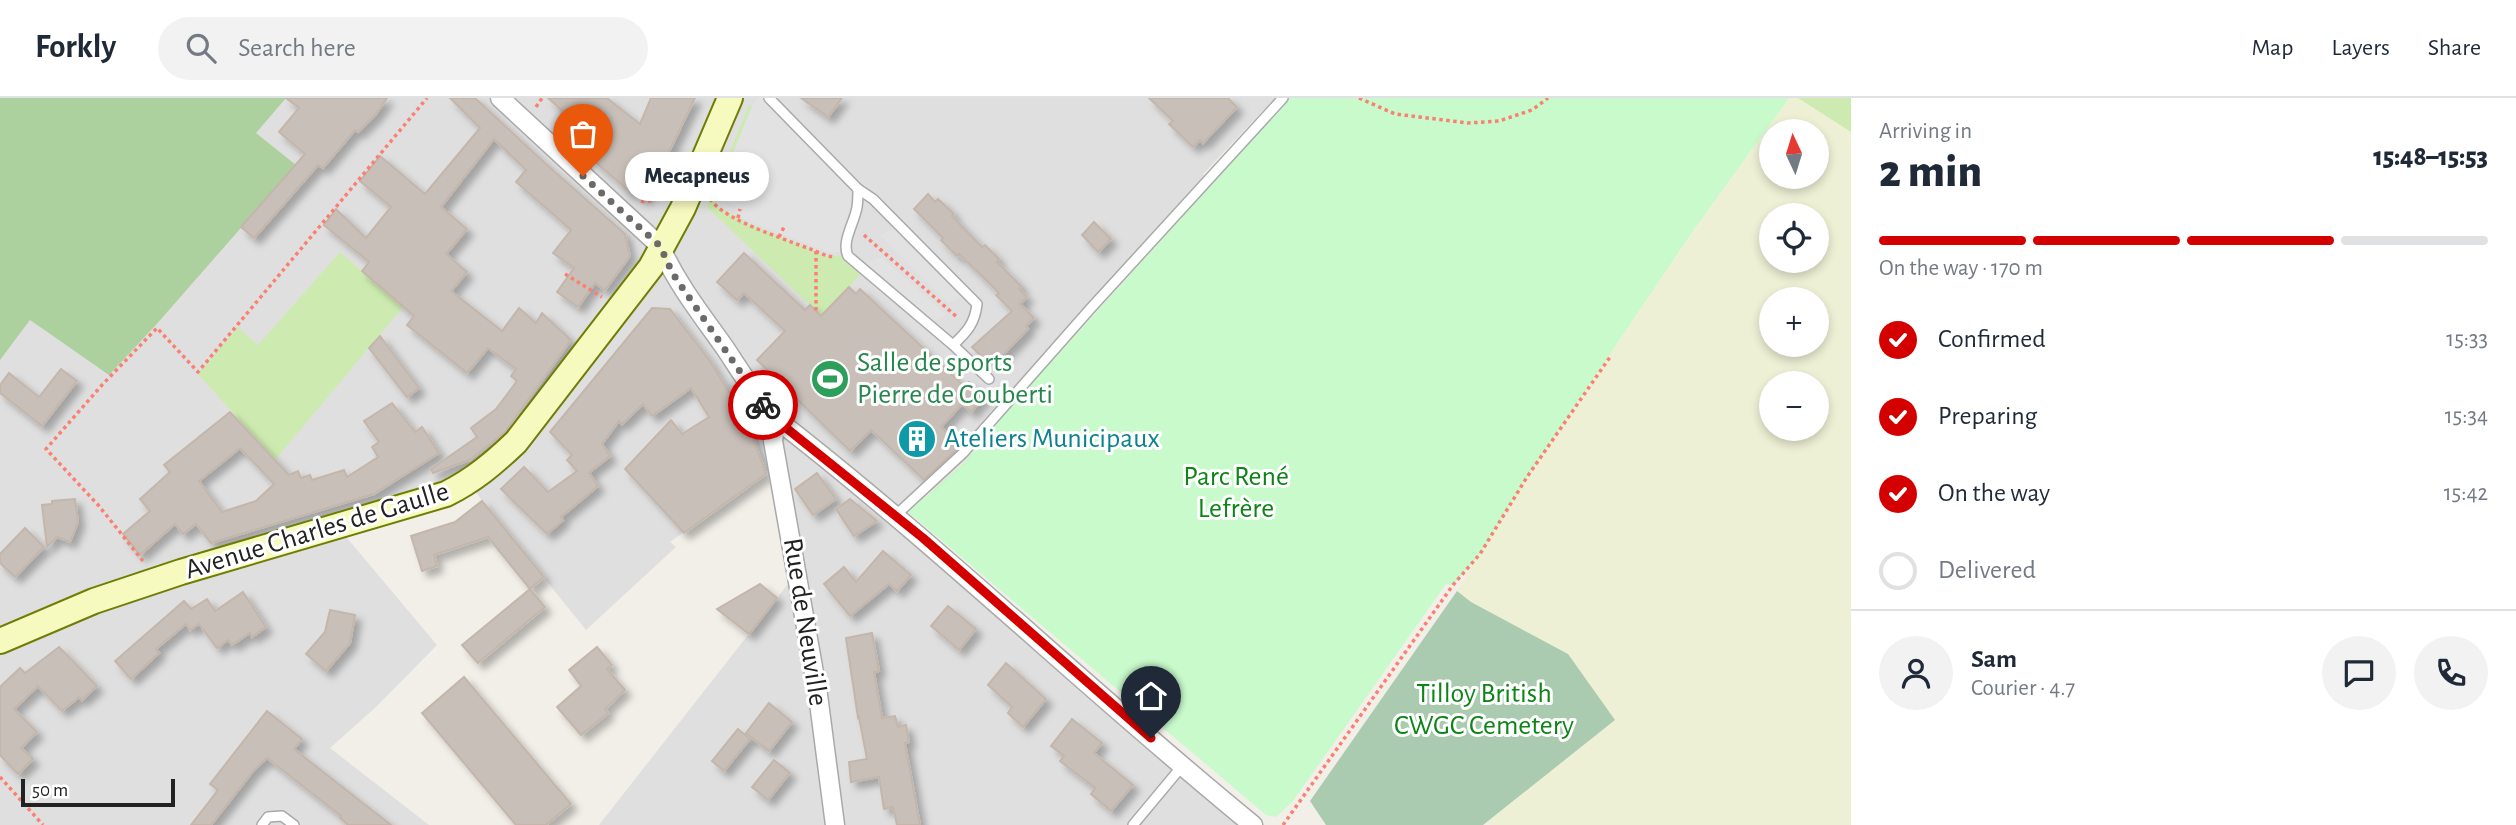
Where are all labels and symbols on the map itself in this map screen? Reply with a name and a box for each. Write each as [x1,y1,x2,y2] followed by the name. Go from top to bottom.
[553,104,613,176] pin
[1759,119,1829,189] north arrow
[625,152,768,200] callout: Mecapneus
[857,349,1053,409] place label: Salle de sports Pierre de Couberti
[809,358,851,400] sports icon: Salle de sports Pierre de Couberti
[728,370,798,440] courier
[896,418,938,460] building icon: Ateliers Municipaux
[944,425,1160,453] place label: Ateliers Municipaux
[1183,463,1289,523] park label: Parc René Lefrère
[182,477,452,585] street label: Avenue Charles de Gaulle
[778,536,832,708] street label: Rue de Neuville
[1121,666,1181,738] pin
[1394,680,1574,740] park label: Tilloy British CWGC Cemetery
[21,776,175,808] scale bar

